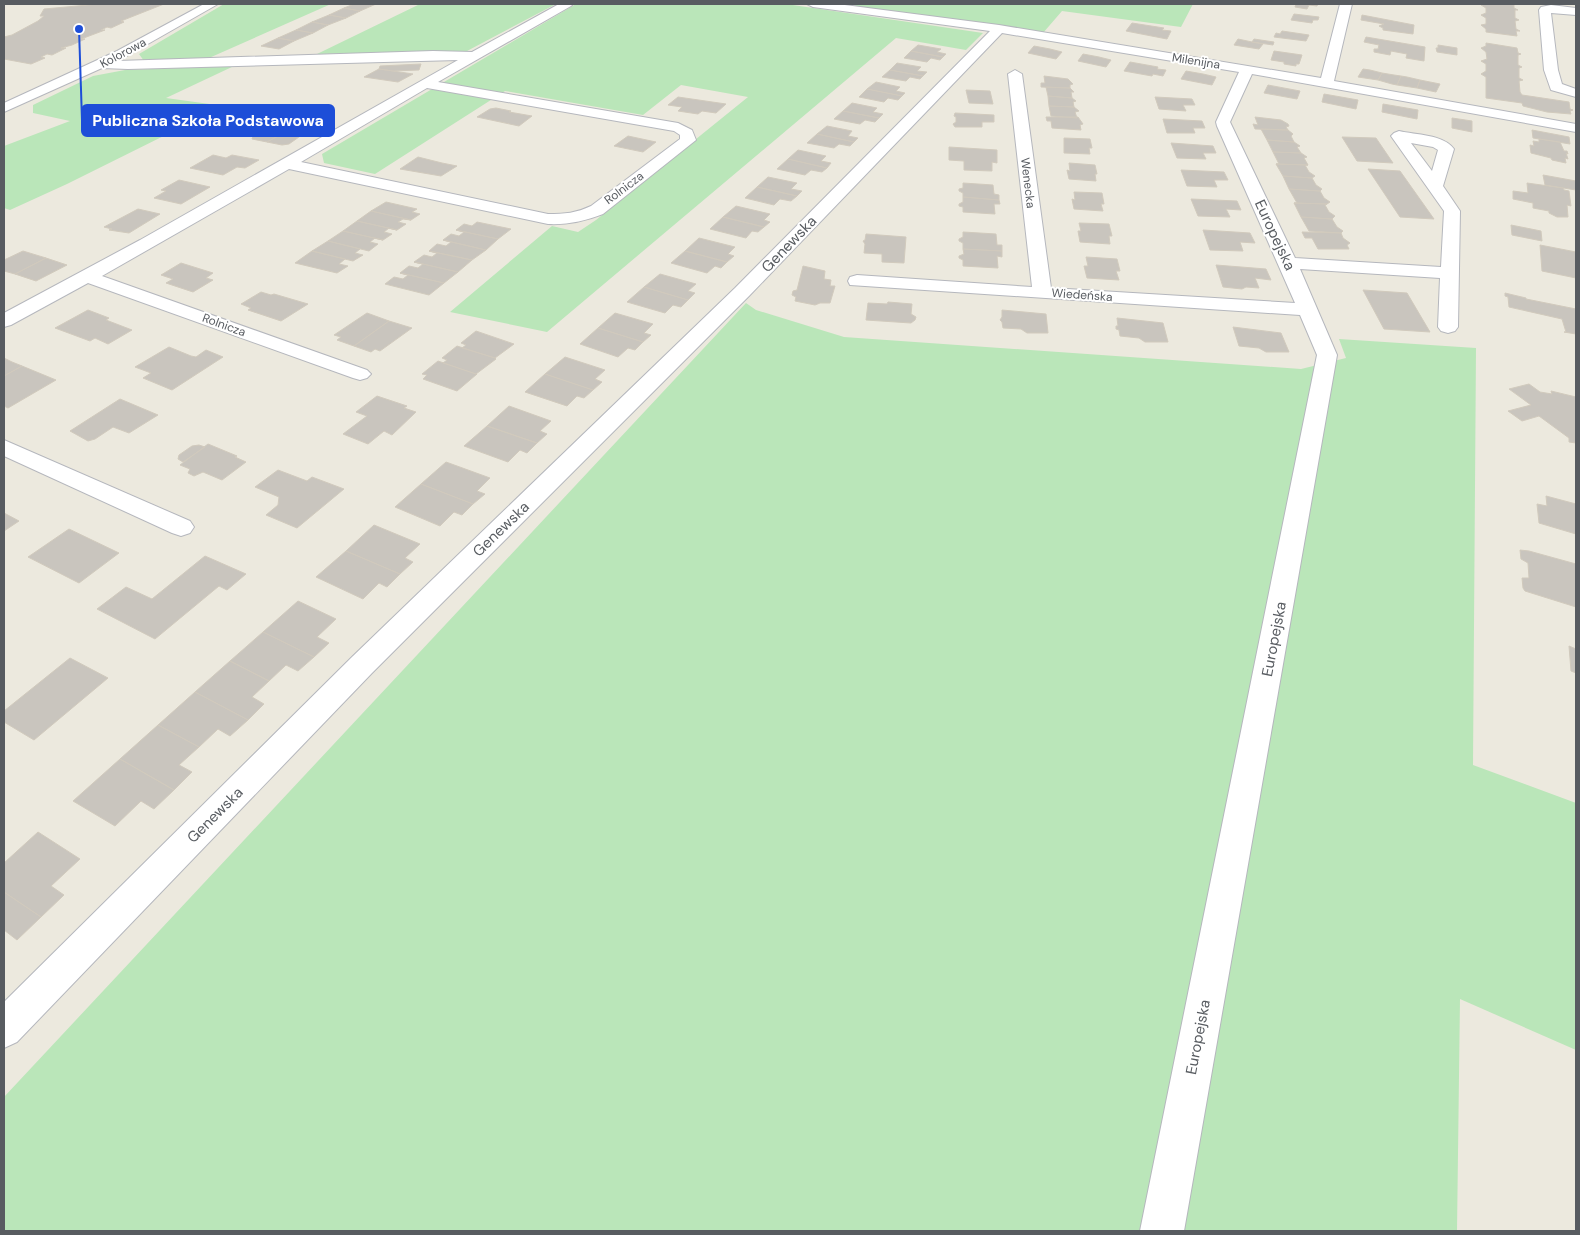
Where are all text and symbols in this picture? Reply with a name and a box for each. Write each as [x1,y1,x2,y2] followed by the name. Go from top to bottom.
[97,34,149,72] street label: Kolorowa
[1171,49,1221,73] street label: Milenijna
[82,105,334,136] callout: Publiczna Szkoła Podstawowa
[92,110,324,131] text: Publiczna Szkoła Podstawowa
[1017,157,1039,209] street label: Wenecka
[601,168,647,208] street label: Rolnicza
[1250,196,1300,274] street label: Europejska
[757,211,821,277] street label: Genewska
[1051,285,1113,305] street label: Wiedeńska
[200,310,248,340] street label: Rolnicza
[468,497,534,561] street label: Genewska
[1257,600,1291,678] street label: Europejska
[183,783,247,847] street label: Genewska
[1181,998,1215,1076] street label: Europejska

